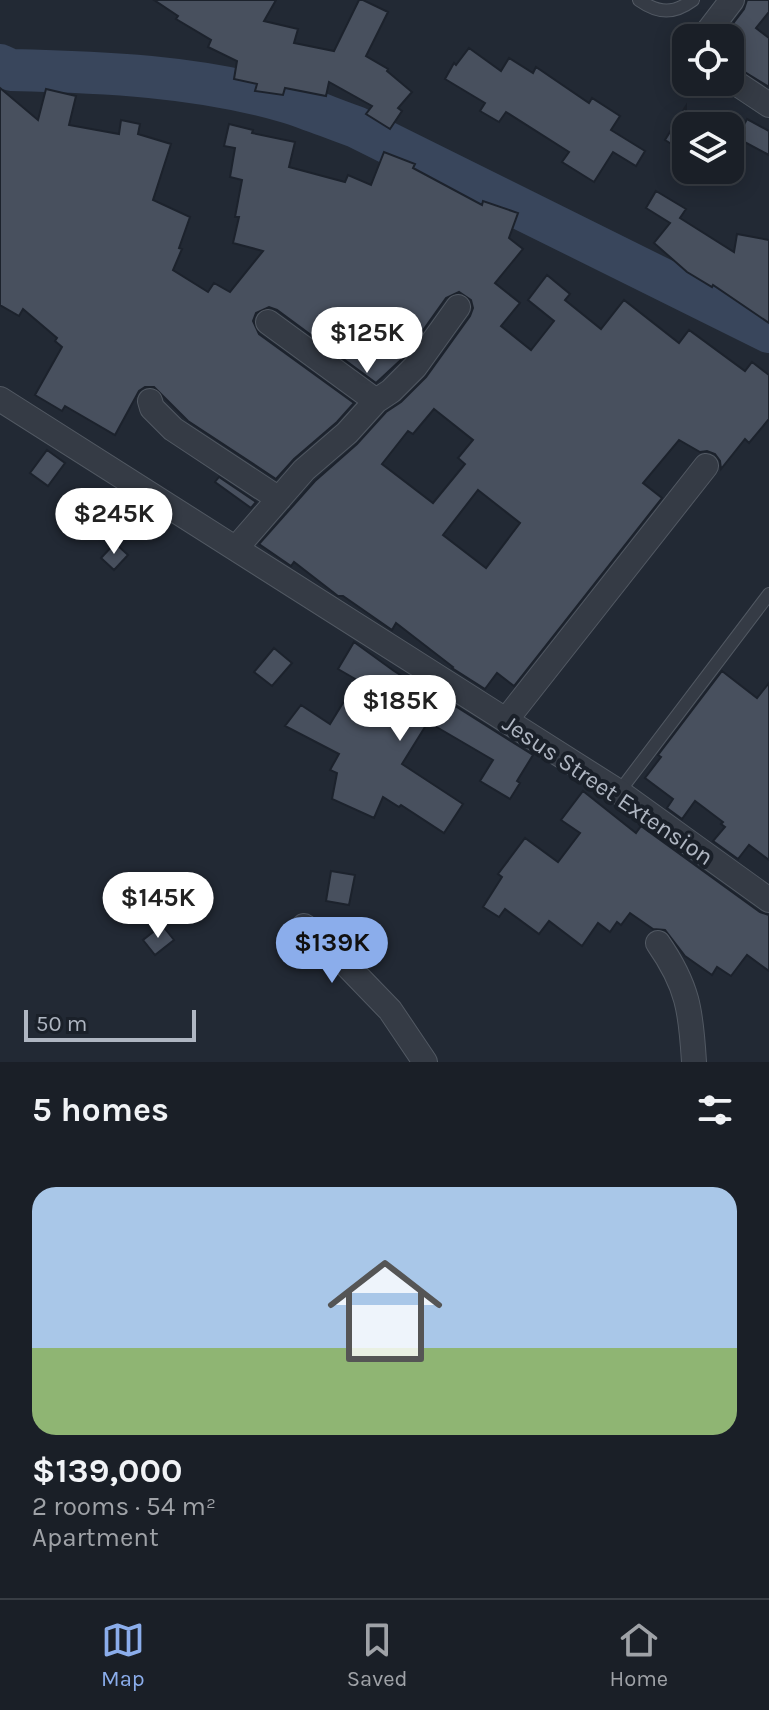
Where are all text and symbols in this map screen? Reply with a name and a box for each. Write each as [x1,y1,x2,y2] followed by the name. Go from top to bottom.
[672,24,744,184] map controls
[672,24,744,96] button: locate
[672,112,744,184] button: layers
[311,307,423,375] pin: $125K
[329,317,405,348] text: $125K
[58,488,170,556] pin: $245K
[73,498,155,529] text: $245K
[344,675,456,743] pin: $185K
[362,685,438,716] text: $185K
[497,709,719,871] street label: Jesus Street Extension
[102,872,214,940] pin: $145K
[121,882,195,913] text: $145K
[276,917,388,985] pin: $139K
[294,927,370,958] text: $139K
[24,1006,196,1042] scale bar
[36,1011,87,1037] text: 50 m
[693,1088,737,1132] icon: filters
[32,1090,169,1130] text: 5 homes
[313,1239,457,1383] icon: home
[32,1451,183,1491] text: $139,000
[32,1491,216,1522] text: 2 rooms · 54 m²
[32,1522,159,1553] text: Apartment
[101,1618,145,1692] tab: Map
[347,1618,408,1692] tab: Saved
[609,1618,668,1692] tab: Home

